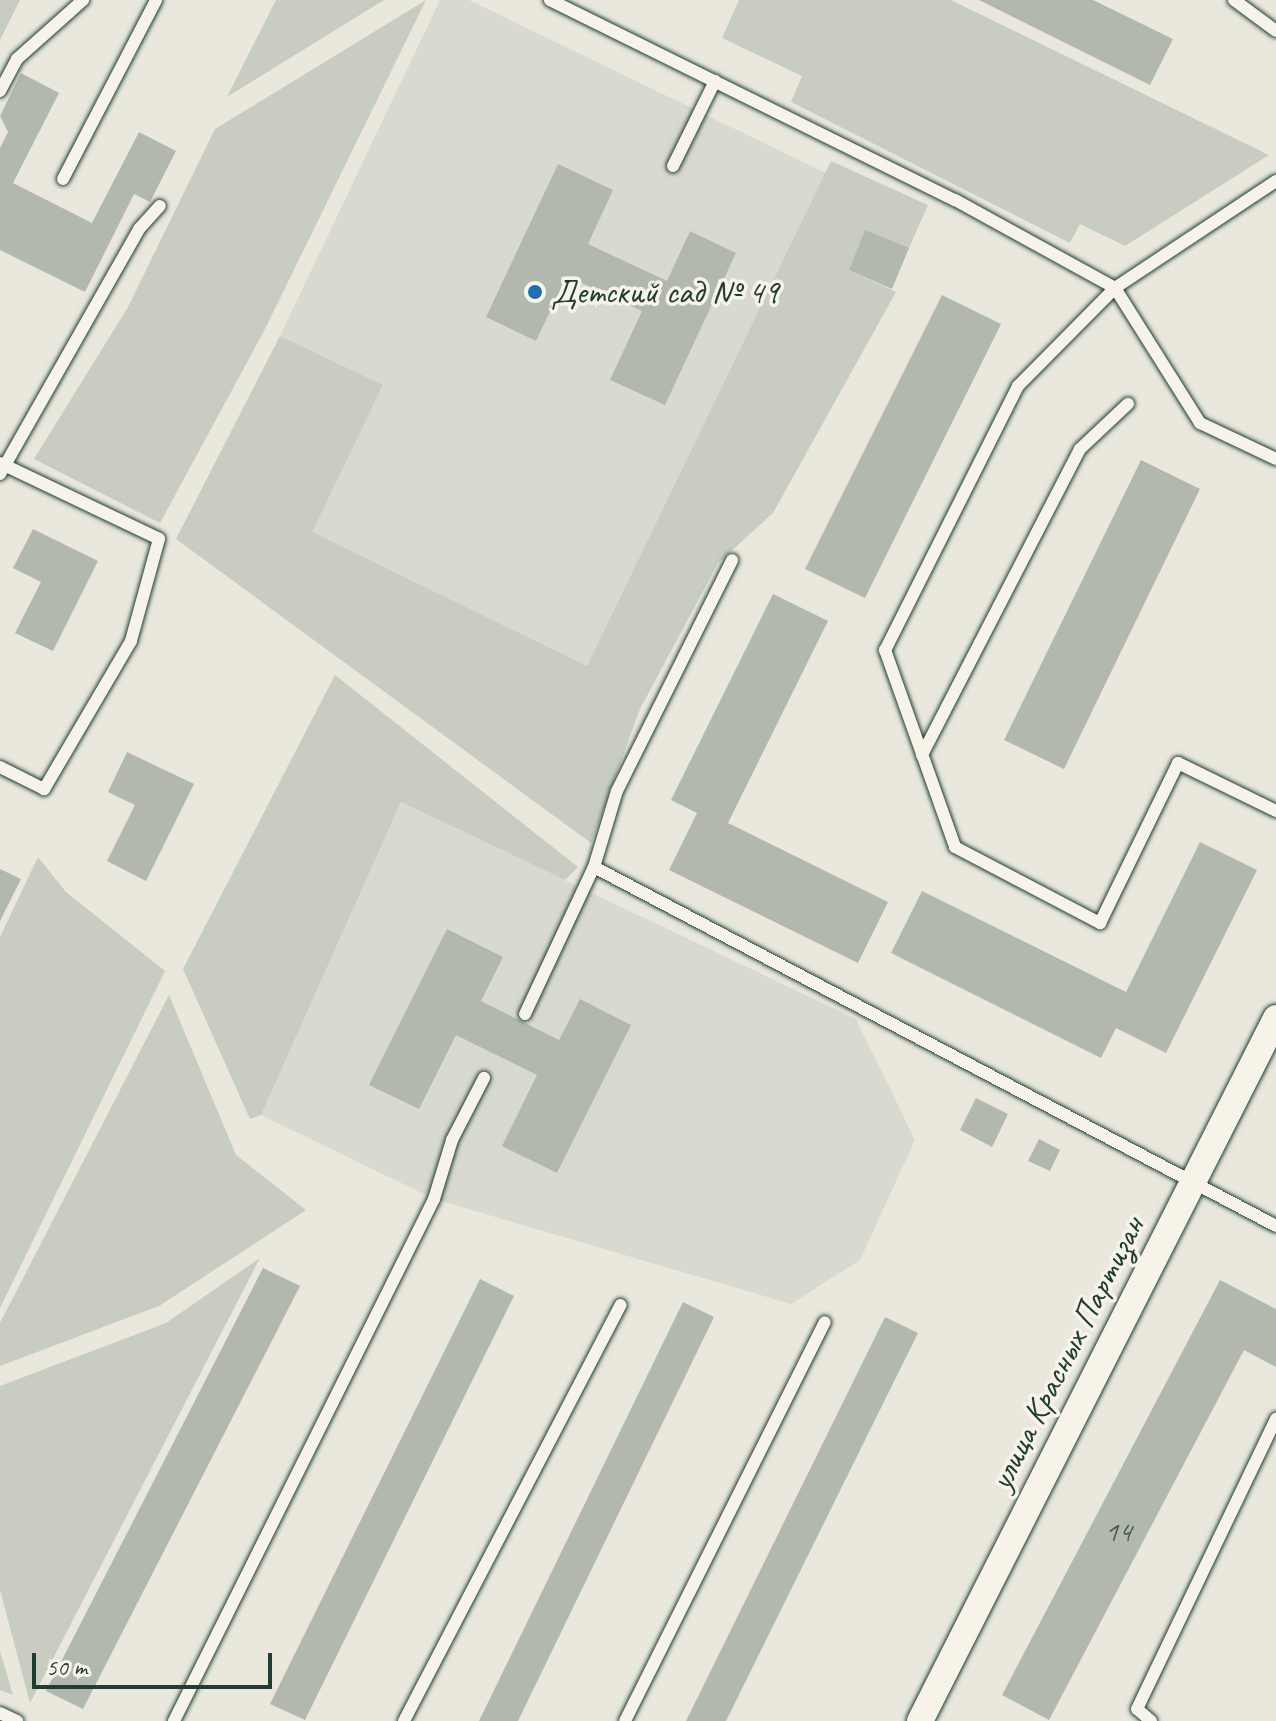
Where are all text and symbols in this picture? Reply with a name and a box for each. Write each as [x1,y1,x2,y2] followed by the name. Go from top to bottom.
[551,272,779,312] place label: Детский сад № 49
[526,283,544,301] marker: Детский сад № 49
[979,1208,1153,1498] street label: улица Красных Партизан
[1105,1513,1131,1549] house number: 14
[36,1637,276,1687] scale bar
[46,1652,87,1682] text: 50 m

